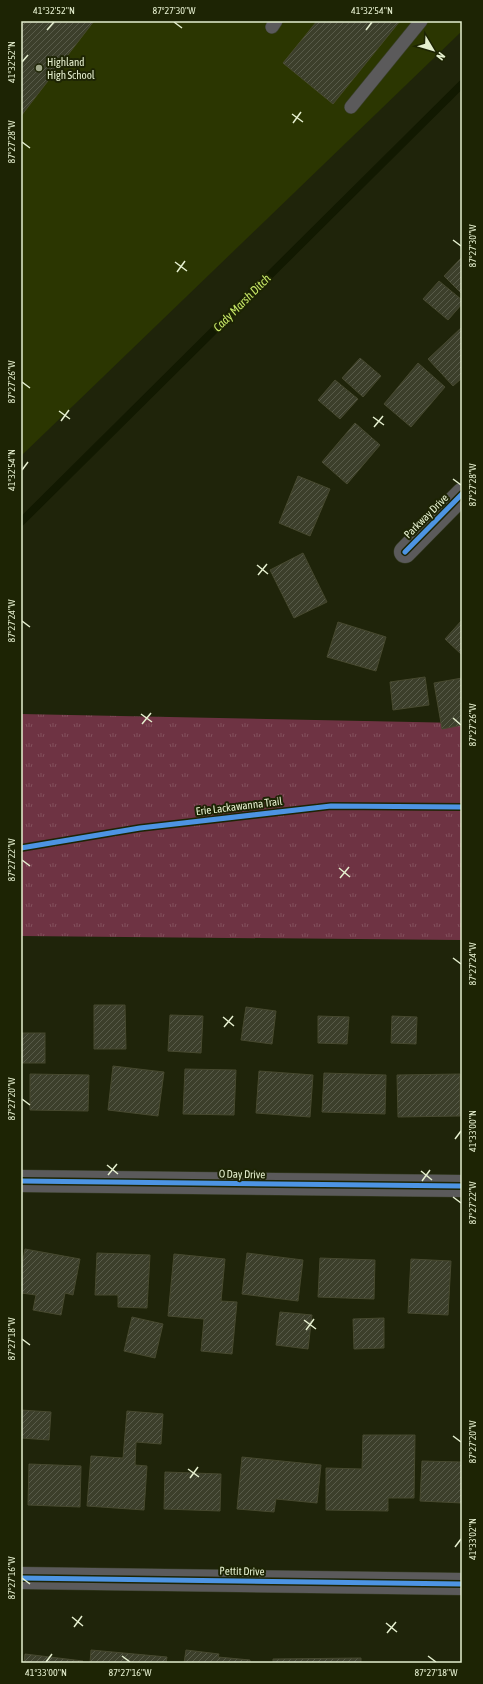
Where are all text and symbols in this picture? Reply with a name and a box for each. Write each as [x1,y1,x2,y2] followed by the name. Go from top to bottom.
[33,5,75,16] text: 41°32'52"N
[152,5,196,16] text: 87°27'30"W
[351,5,393,16] text: 41°32'54"N
[413,30,453,70] north arrow
[6,41,17,83] text: 41°32'52"N
[434,50,448,62] text: N
[47,56,95,81] place label: Highland High School
[34,63,44,73] marker: Highland High School
[6,120,17,164] text: 87°27'28"W
[467,224,478,268] text: 87°27'30"W
[210,271,274,335] water label: Cady Marsh Ditch
[6,360,17,404] text: 87°27'26"W
[6,449,17,491] text: 41°32'54"N
[467,463,478,507] text: 87°27'28"W
[401,491,451,541] street label: Parkway Drive
[6,599,17,643] text: 87°27'24"W
[467,703,478,747] text: 87°27'26"W
[195,795,283,817] street label: Erie Lackawanna Trail
[6,838,17,882] text: 87°27'22"W
[467,942,478,986] text: 87°27'24"W
[6,1077,17,1121] text: 87°27'20"W
[467,1110,478,1152] text: 41°33'00"N
[219,1168,265,1180] street label: O Day Drive
[467,1181,478,1225] text: 87°27'22"W
[6,1317,17,1361] text: 87°27'18"W
[467,1420,478,1464] text: 87°27'20"W
[467,1518,478,1560] text: 41°33'02"N
[6,1556,17,1600] text: 87°27'16"W
[219,1565,265,1577] street label: Pettit Drive
[25,1667,67,1678] text: 41°33'00"N
[108,1667,152,1678] text: 87°27'16"W
[414,1667,458,1678] text: 87°27'18"W

